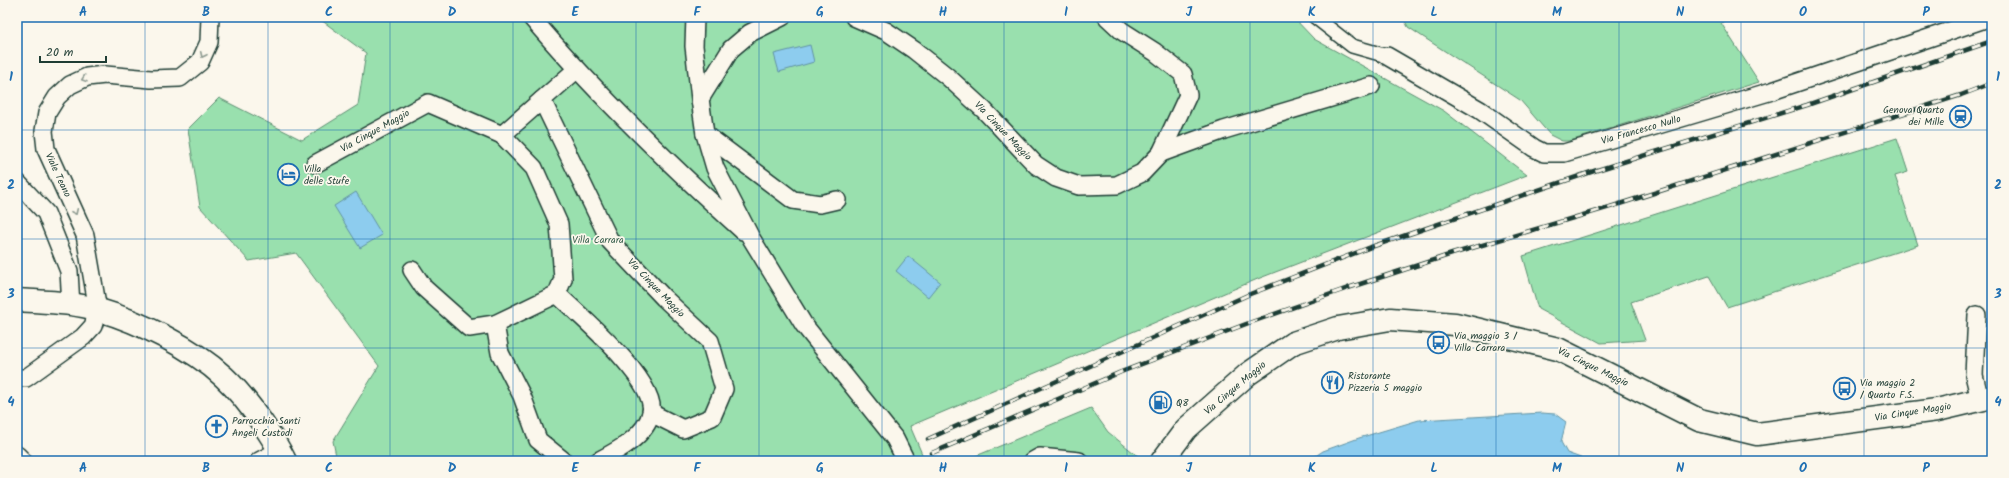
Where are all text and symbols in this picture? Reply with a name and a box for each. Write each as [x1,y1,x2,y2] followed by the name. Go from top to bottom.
[79,2,87,23] text: A
[202,2,210,23] text: B
[325,2,333,23] text: C
[448,2,457,23] text: D
[571,2,579,23] text: E
[693,2,701,23] text: F
[816,2,824,23] text: G
[939,2,948,23] text: H
[1064,2,1068,23] text: I
[1186,2,1193,23] text: J
[1308,2,1316,23] text: K
[1430,2,1438,23] text: L
[1552,2,1562,23] text: M
[1676,2,1685,23] text: N
[1799,2,1807,23] text: O
[1922,2,1930,23] text: P
[40,38,106,64] scale bar
[46,43,74,62] text: 20 m
[200,50,208,58] one-way arrow
[9,67,13,88] text: 1
[1996,67,2000,88] text: 1
[81,74,88,83] one-way arrow
[970,98,1036,165] street label: Via Cinque Maggio
[1883,102,1944,130] place label: Genova Quarto dei Mille
[1947,103,1973,129] station icon: Genova Quarto dei Mille
[337,105,413,157] street label: Via Cinque Maggio
[1599,111,1683,149] street label: Via Francesco Nullo
[41,150,76,200] street label: Viale Teano
[304,161,350,189] place label: Villa delle Stufe
[275,162,301,188] hotel icon: Villa delle Stufe
[7,175,15,196] text: 2
[1994,175,2002,196] text: 2
[70,208,78,215] one-way arrow
[572,232,624,248] park label: Villa Carrara
[623,255,689,322] street label: Via Cinque Maggio
[6,284,15,305] text: 3
[1993,284,2002,305] text: 3
[1454,328,1518,356] place label: Via maggio 3 / Villa Carrara
[1426,329,1452,355] bus stop icon: Via maggio 3 / Villa Carrara
[1555,343,1632,391] street label: Via Cinque Maggio
[1200,357,1270,419] street label: Via Cinque Maggio
[1348,368,1422,396] place label: Ristorante Pizzeria 5 maggio
[1319,369,1345,395] restaurant icon: Ristorante Pizzeria 5 maggio
[1860,375,1915,403] place label: Via maggio 2 / Quarto F.S.
[1832,376,1858,402] bus stop icon: Via maggio 2 / Quarto F.S.
[1148,390,1174,416] fuel station icon: Q8
[7,392,15,413] text: 4
[1994,392,2002,413] text: 4
[1176,395,1189,411] place label: Q8
[1874,398,1953,426] street label: Via Cinque Maggio
[232,413,301,441] place label: Parrocchia Santi Angeli Custodi
[204,414,230,440] church icon: Parrocchia Santi Angeli Custodi
[79,458,87,478] text: A
[202,458,210,478] text: B
[325,458,333,478] text: C
[448,458,457,478] text: D
[571,458,579,478] text: E
[693,458,701,478] text: F
[816,458,824,478] text: G
[939,458,948,478] text: H
[1064,458,1068,478] text: I
[1186,458,1193,478] text: J
[1308,458,1316,478] text: K
[1430,458,1438,478] text: L
[1552,458,1562,478] text: M
[1676,458,1685,478] text: N
[1799,458,1807,478] text: O
[1922,458,1930,478] text: P

